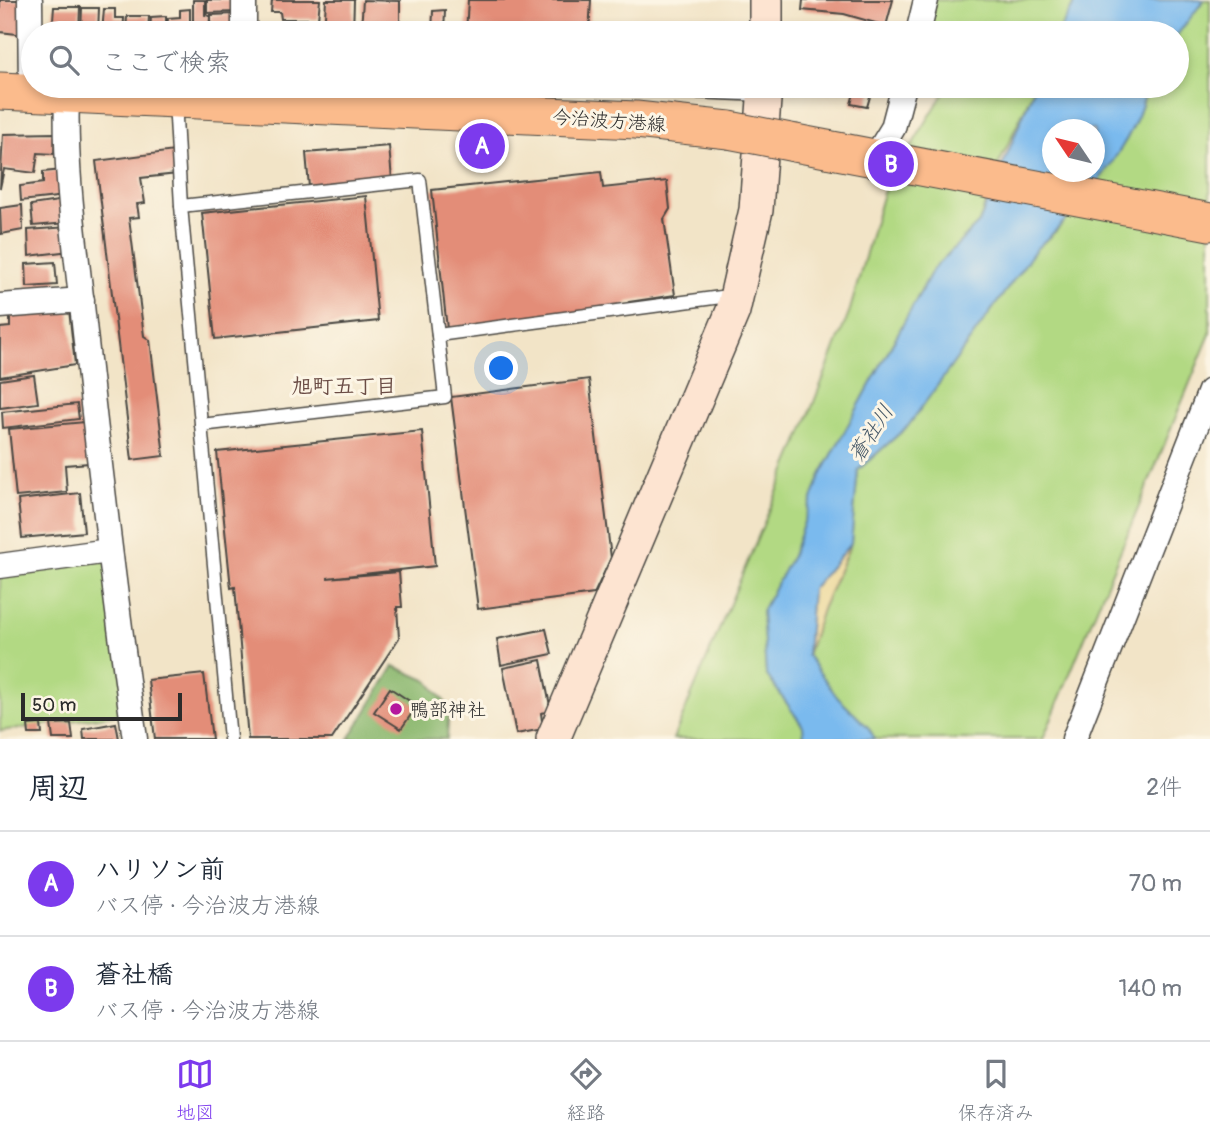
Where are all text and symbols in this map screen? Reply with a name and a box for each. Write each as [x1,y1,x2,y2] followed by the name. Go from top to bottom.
[21,21,1189,98] search box
[45,41,83,79] icon: search
[101,47,231,79] text: ここで検索
[551,105,667,137] street label: 今治波方港線
[1042,119,1105,182] north arrow
[459,120,505,172] pin: A
[868,138,914,190] pin: B
[484,351,518,385] your location
[292,373,397,400] district label: 旭町五丁目
[843,400,900,467] water label: 蒼社川
[21,690,182,722] scale bar
[32,693,76,717] text: 50 m
[410,698,486,722] place label: 鴨部神社
[388,701,404,717] marker: 鴨部神社
[28,770,88,807] text: 周辺
[1146,773,1182,802] text: 2件
[95,854,225,886] text: ハリソン前
[44,869,58,898] text: A
[1129,869,1182,898] text: 70 m
[95,891,319,920] text: バス停 · 今治波方港線
[95,959,173,991] text: 蒼社橋
[44,974,58,1003] text: B
[1119,974,1182,1003] text: 140 m
[95,996,319,1025] text: バス停 · 今治波方港線
[176,1055,214,1125] tab: 地図
[567,1055,605,1125] tab: 経路
[958,1055,1034,1125] tab: 保存済み

